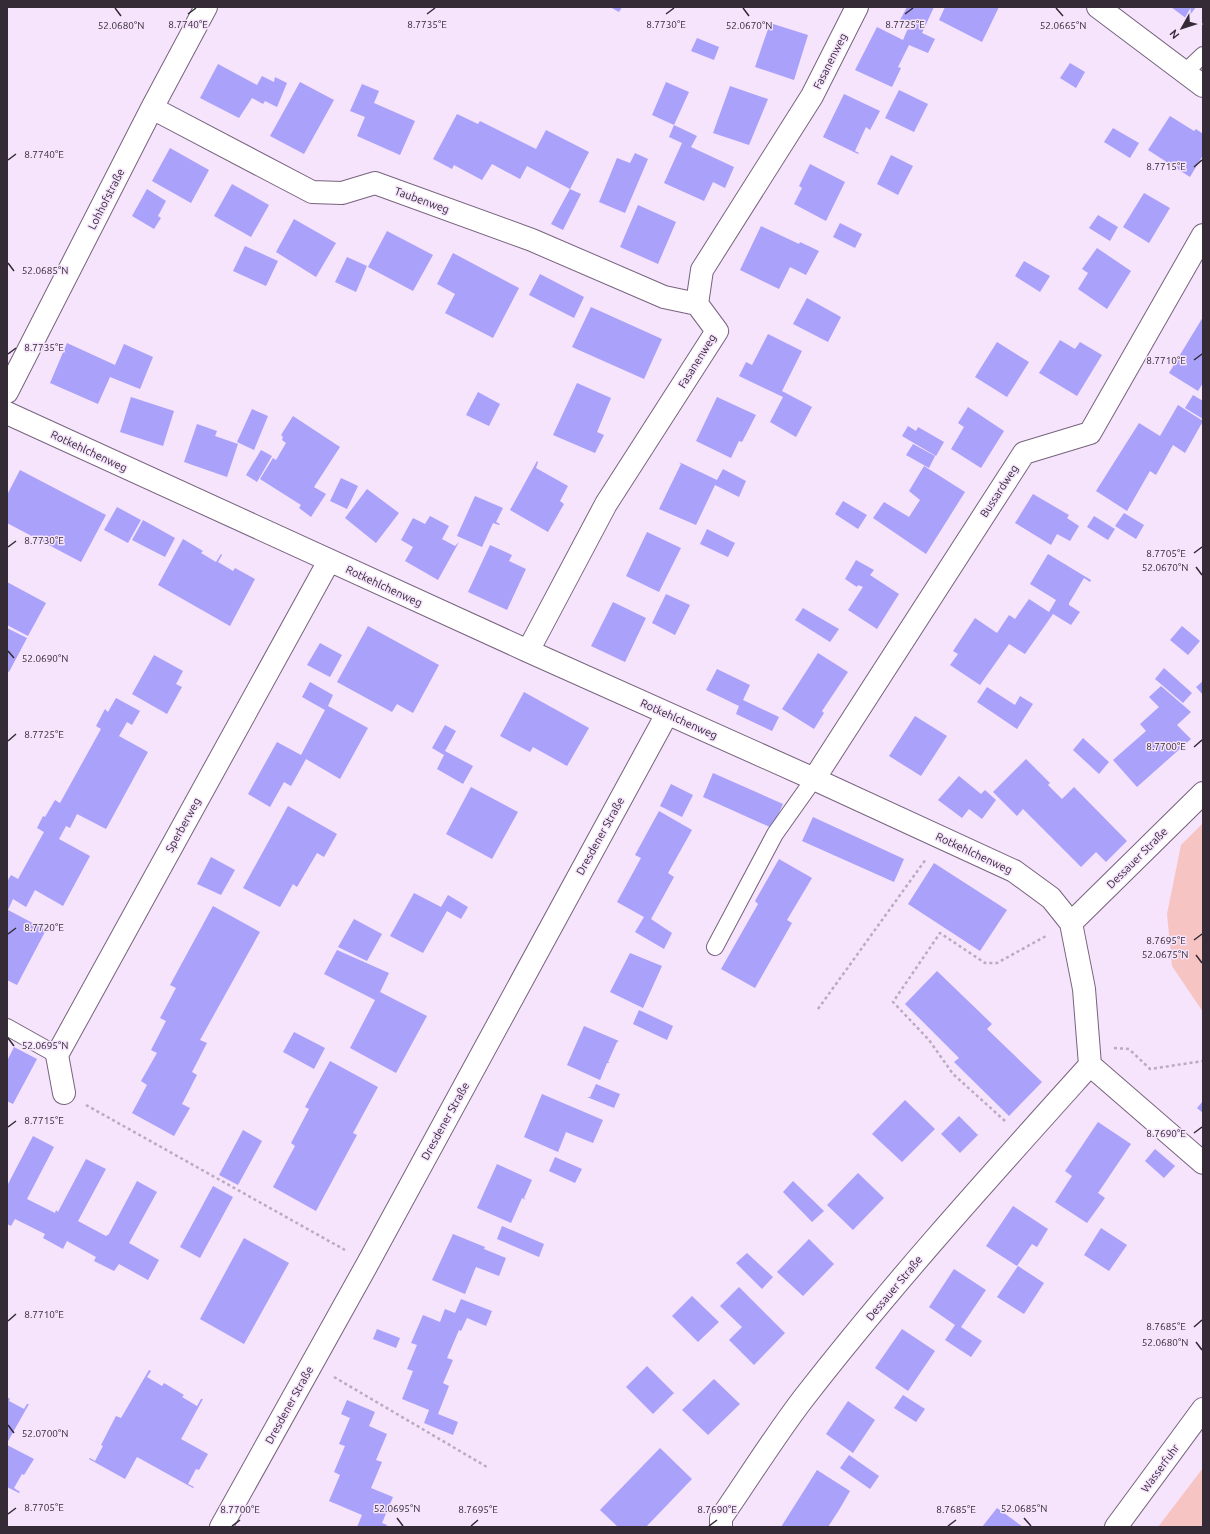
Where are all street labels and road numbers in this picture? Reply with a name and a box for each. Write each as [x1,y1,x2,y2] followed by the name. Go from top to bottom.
[811,31,849,91] street label: Fasanenweg
[85,166,127,232] street label: Lohhofstraße
[393,185,451,215] street label: Taubenweg
[676,332,718,390] street label: Fasanenweg
[49,428,129,474] street label: Rotkehlchenweg
[978,463,1020,519] street label: Bussardweg
[344,563,424,609] street label: Rotkehlchenweg
[639,697,719,741] street label: Rotkehlchenweg
[574,795,626,877] street label: Dresdener Straße
[163,796,203,854] street label: Sperberweg
[1104,825,1170,891] street label: Dessauer Straße
[934,830,1014,876] street label: Rotkehlchenweg
[419,1080,471,1162] street label: Dresdener Straße
[863,1253,925,1323] street label: Dessauer Straße
[263,1364,315,1446] street label: Dresdener Straße
[1139,1441,1182,1494] street label: Wasserfuhr

